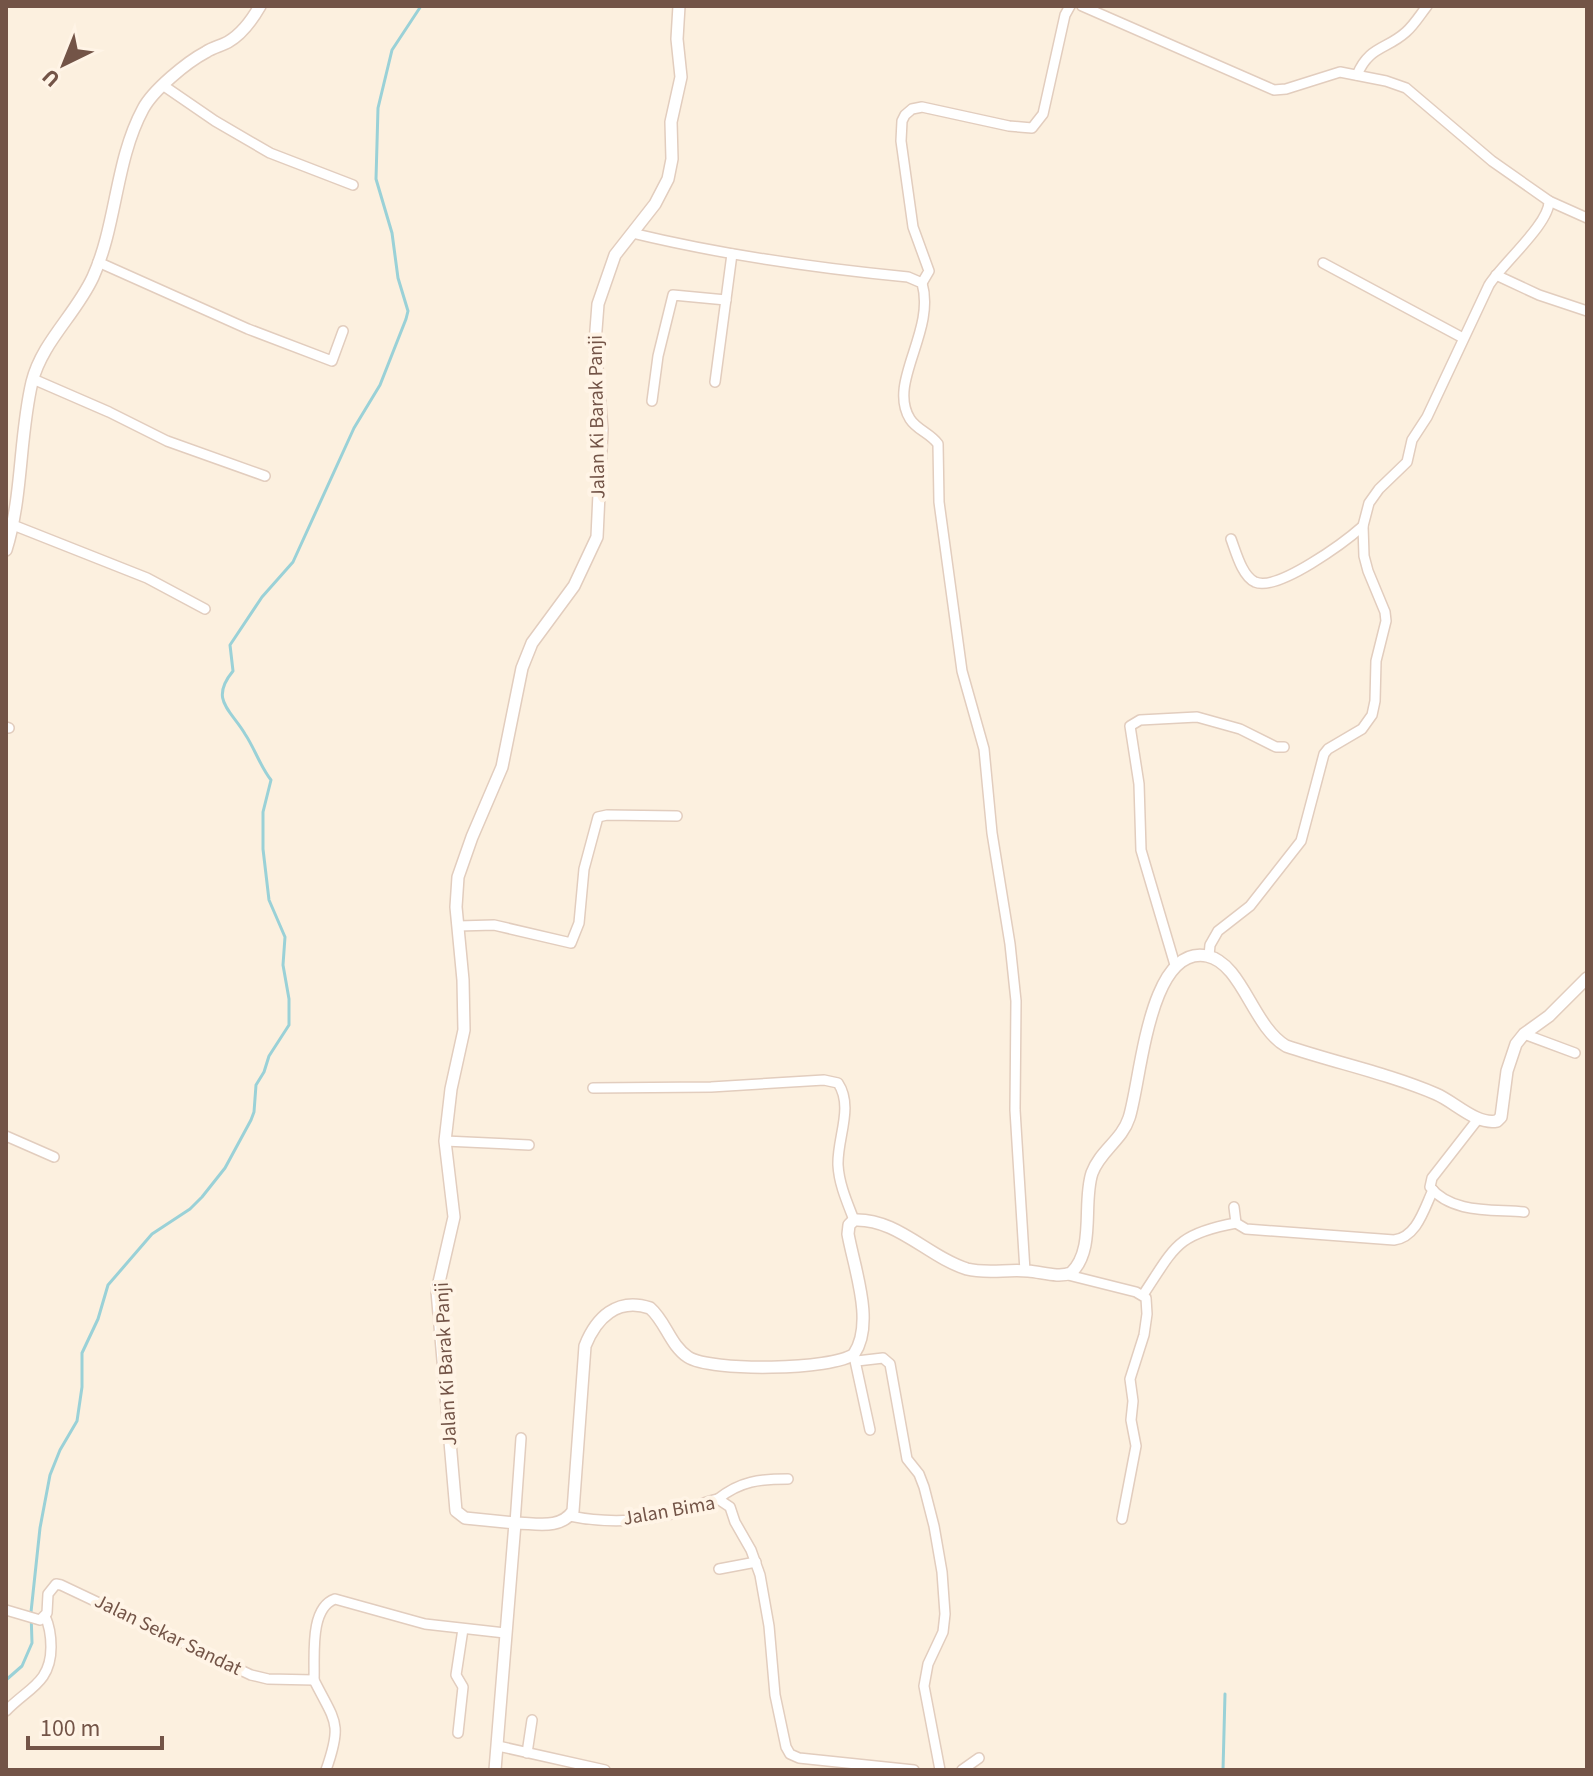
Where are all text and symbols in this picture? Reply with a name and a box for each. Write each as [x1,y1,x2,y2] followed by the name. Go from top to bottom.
[24,24,104,104] north arrow
[35,61,67,95] text: U
[582,335,612,499] street label: Jalan Ki Barak Panji
[428,1281,464,1447] street label: Jalan Ki Barak Panji
[621,1489,717,1533] street label: Jalan Bima
[90,1587,246,1683] street label: Jalan Sekar Sandat
[28,1700,162,1750] scale bar
[40,1711,100,1746] text: 100 m

